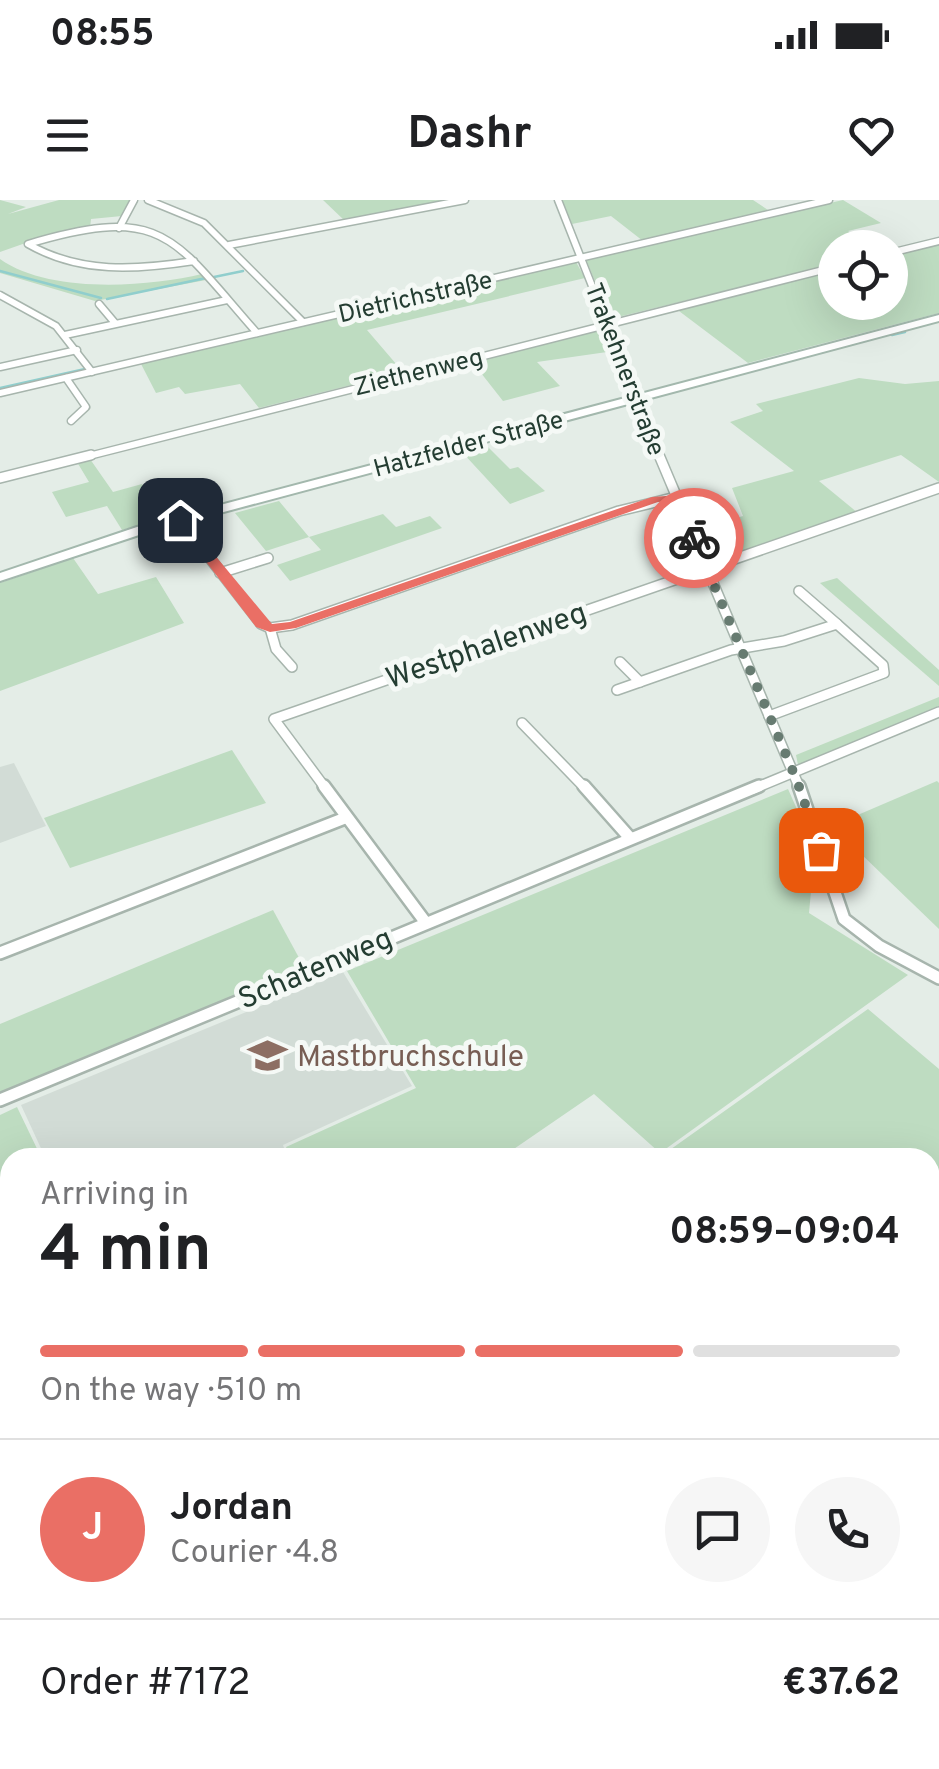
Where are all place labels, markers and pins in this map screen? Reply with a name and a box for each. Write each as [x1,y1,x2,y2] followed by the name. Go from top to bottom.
[138,478,223,563] pin
[779,808,864,893] pin
[246,1035,288,1077] school or university icon: Mastbruchschule
[297,1040,524,1077] place label: Mastbruchschule

